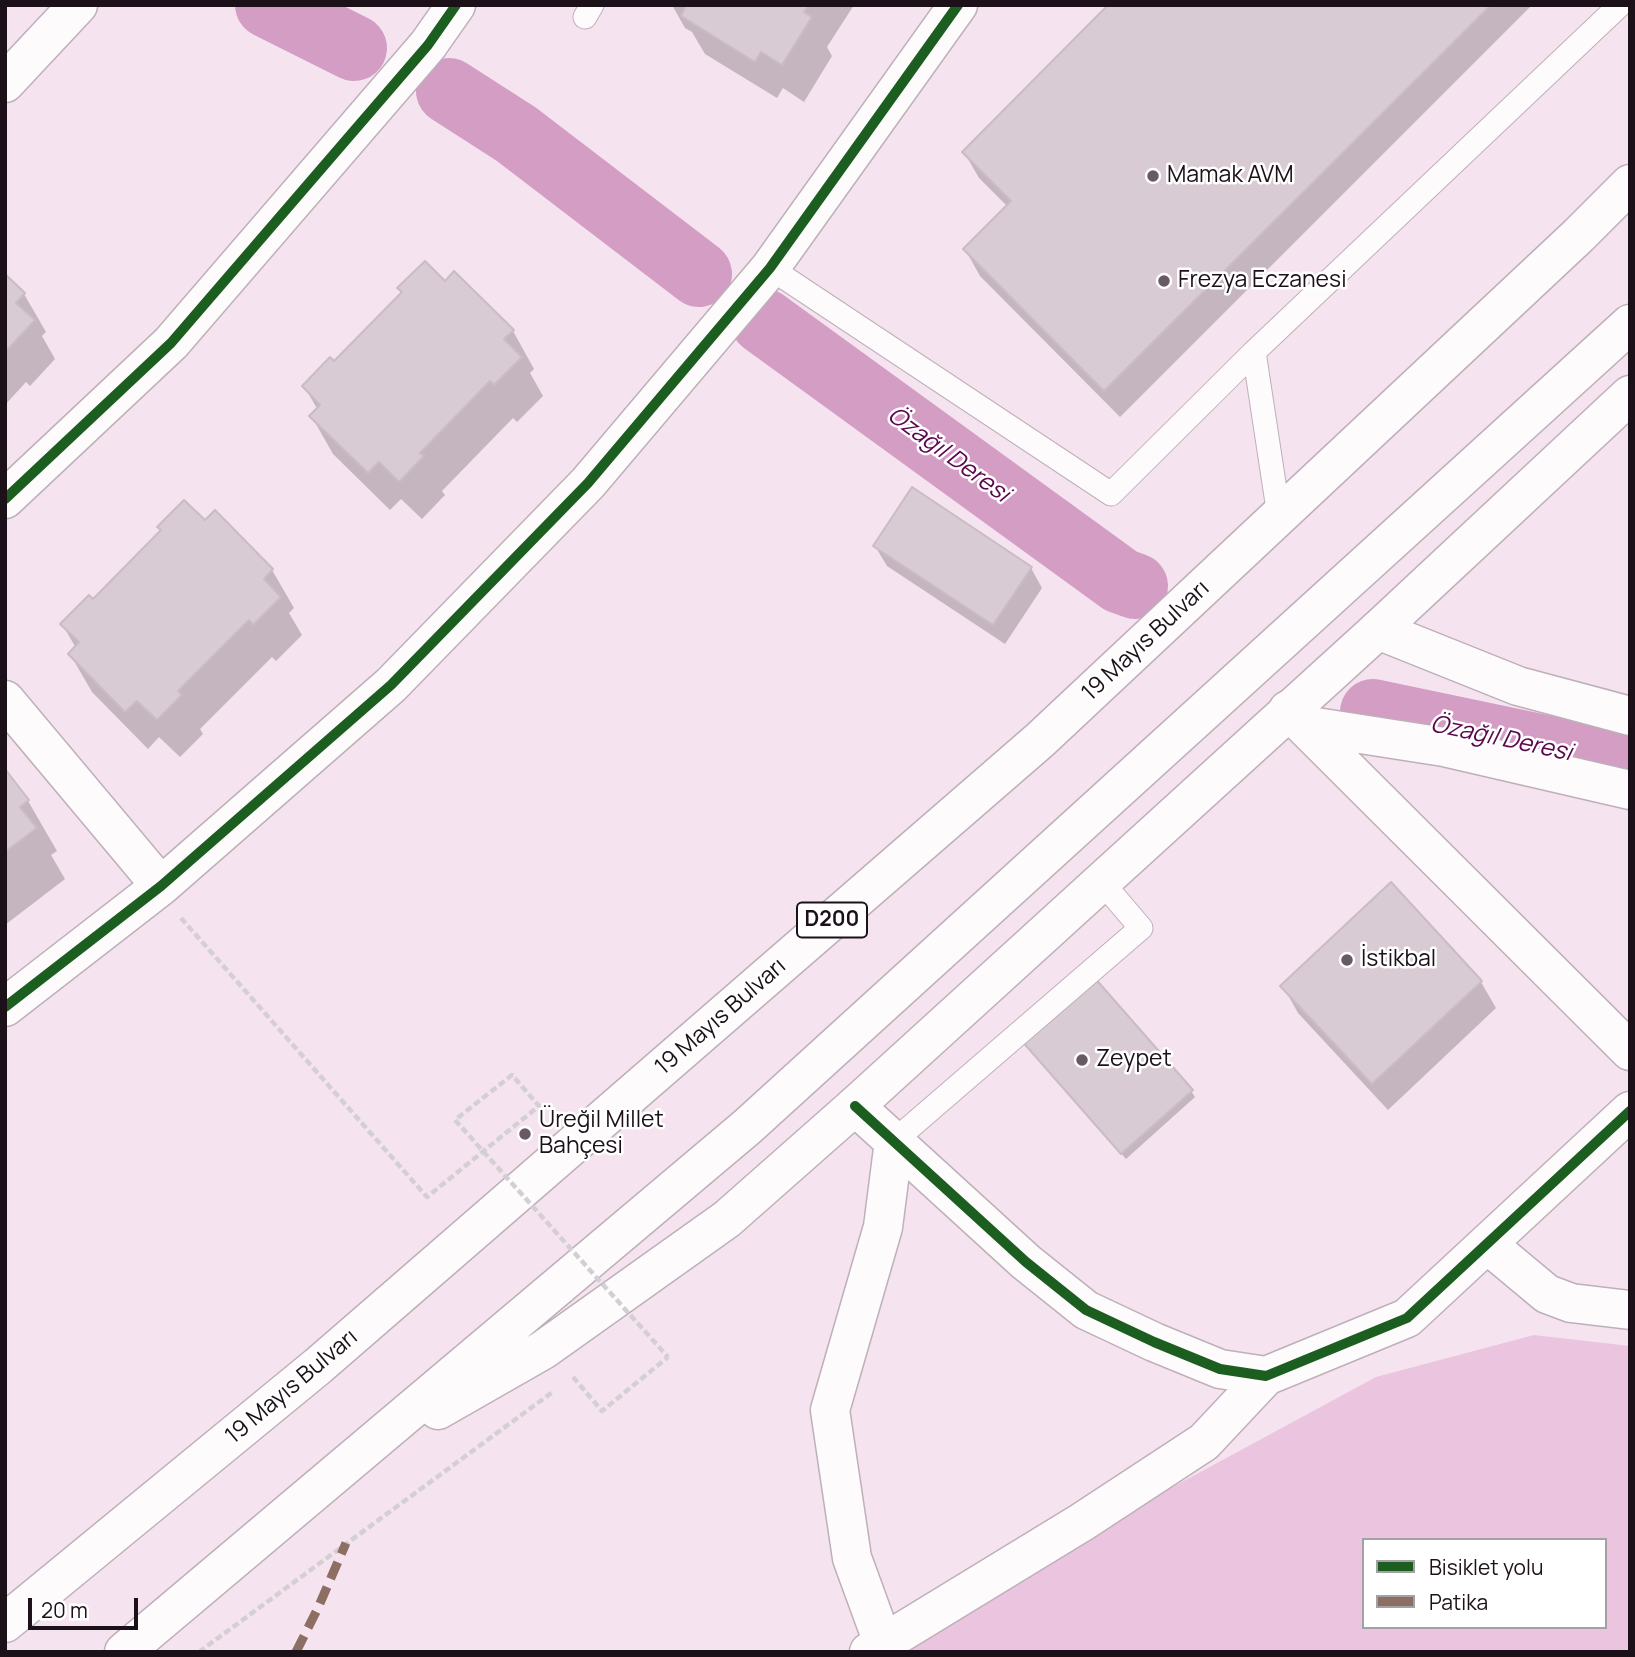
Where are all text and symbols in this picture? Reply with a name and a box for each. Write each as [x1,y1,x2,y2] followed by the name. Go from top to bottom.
[1167,162,1294,190] place label: Mamak AVM
[1145,168,1161,184] marker: Mamak AVM
[1178,267,1347,295] place label: Frezya Eczanesi
[1156,273,1172,289] marker: Frezya Eczanesi
[881,401,1015,509] water label: Özağıl Deresi
[1077,575,1215,707] street label: 19 Mayıs Bulvarı
[1428,710,1574,768] water label: Özağıl Deresi
[797,902,867,937] road number: D200
[1361,946,1436,974] place label: İstikbal
[1339,952,1355,968] marker: İstikbal
[650,953,792,1081] street label: 19 Mayıs Bulvarı
[1096,1046,1172,1074] place label: Zeypet
[1074,1052,1090,1068] marker: Zeypet
[539,1107,664,1161] place label: Üreğil Millet Bahçesi
[517,1126,533,1142] marker: Üreğil Millet Bahçesi
[220,1324,364,1450] street label: 19 Mayıs Bulvarı
[1362,1538,1607,1629] legend
[1429,1553,1543,1581] text: Bisiklet yolu
[32,1584,142,1628] scale bar
[1429,1588,1488,1616] text: Patika
[41,1596,88,1624] text: 20 m

